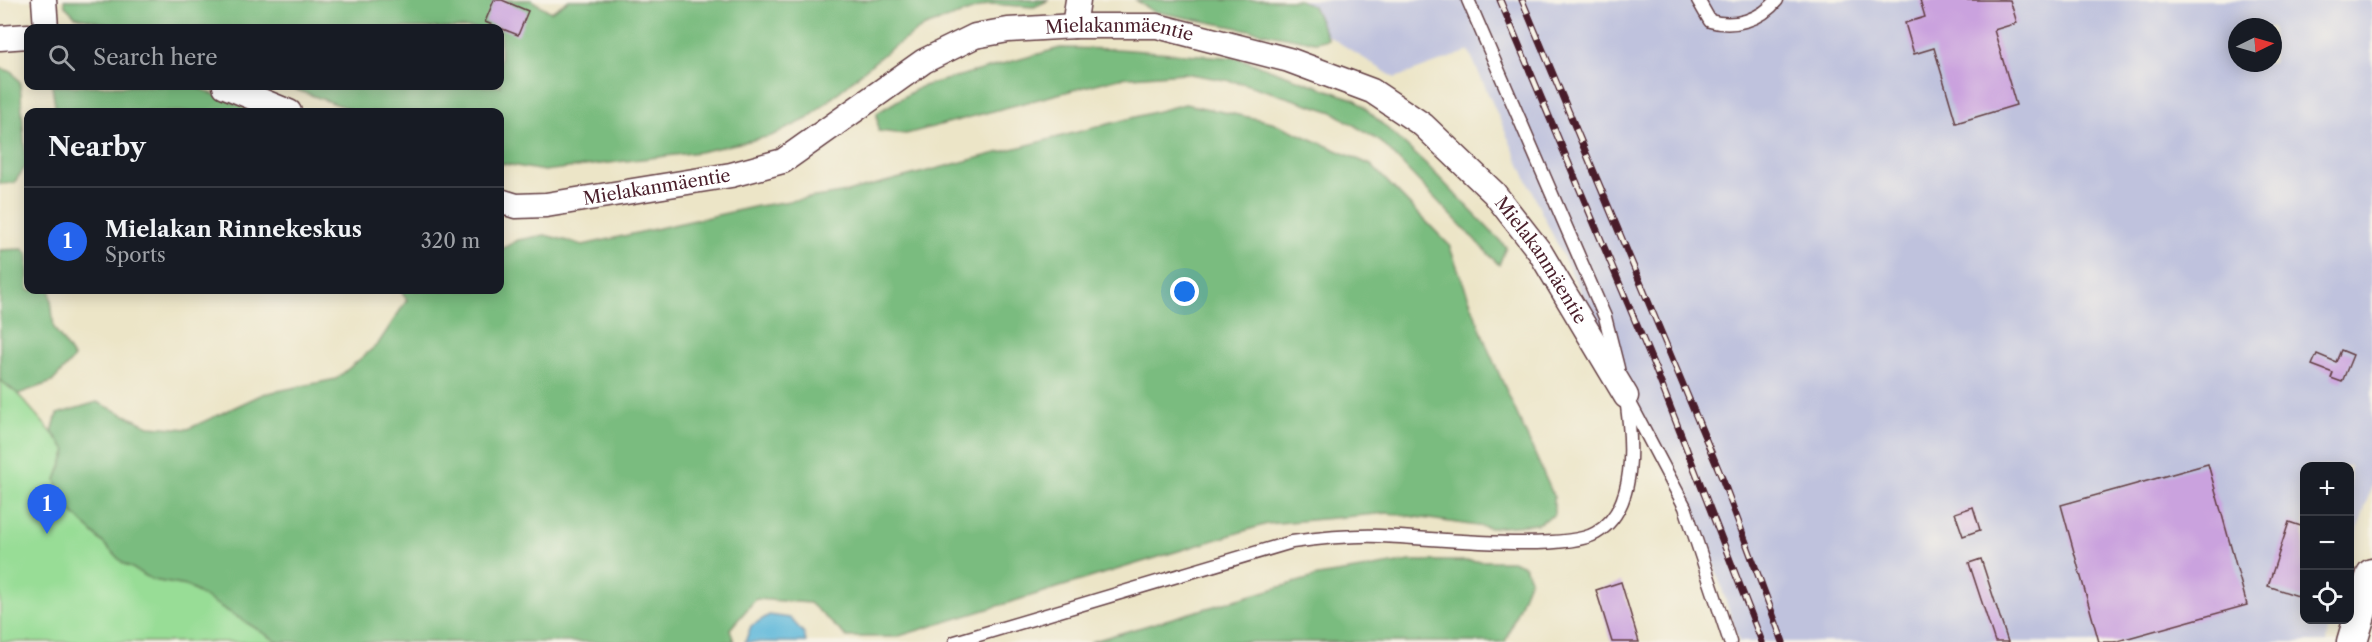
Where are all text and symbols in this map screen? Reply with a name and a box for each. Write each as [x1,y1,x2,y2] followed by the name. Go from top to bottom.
[1045,15,1196,46] street label: Mielakanmäentie
[2228,18,2282,72] north arrow
[24,24,504,90] search box
[45,41,78,74] icon: search
[93,44,218,71] text: Search here
[48,131,146,163] text: Nearby
[581,164,732,210] street label: Mielakanmäentie
[1490,192,1591,328] street label: Mielakanmäentie
[105,216,362,243] text: Mielakan Rinnekeskus
[63,229,72,253] text: 1
[421,229,480,253] text: 320 m
[105,243,166,267] text: Sports
[1170,277,1199,306] your location
[2300,462,2354,624] map controls
[2300,462,2354,516] button: +
[28,484,66,534] pin: 1
[2300,516,2354,570] button: −
[2300,570,2354,624] button: locate

